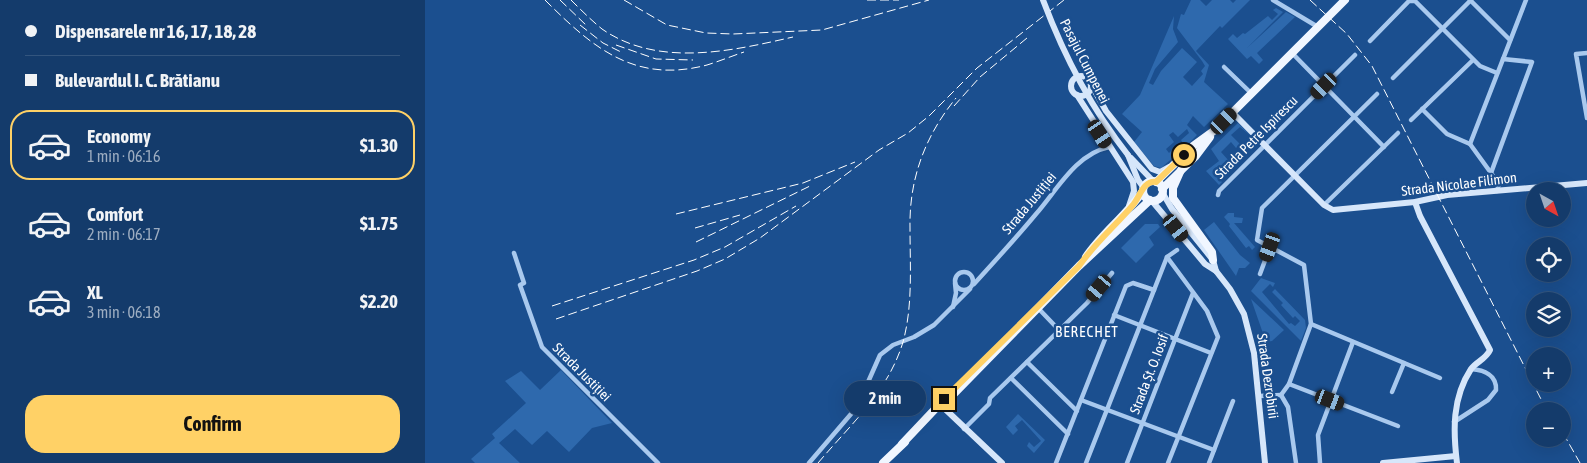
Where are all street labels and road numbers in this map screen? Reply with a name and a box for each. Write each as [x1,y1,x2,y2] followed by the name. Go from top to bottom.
[1057,16,1113,106] street label: Pasajul Cumpenei
[1211,92,1301,182] street label: Strada Petre Ispirescu
[999,169,1059,237] street label: Strada Justiției
[1400,169,1518,199] street label: Strada Nicolae Filimon
[1126,332,1172,416] street label: Strada Șt. O. Iosif
[1254,332,1282,420] street label: Strada Dezrobirii
[550,340,614,404] street label: Strada Justiției

